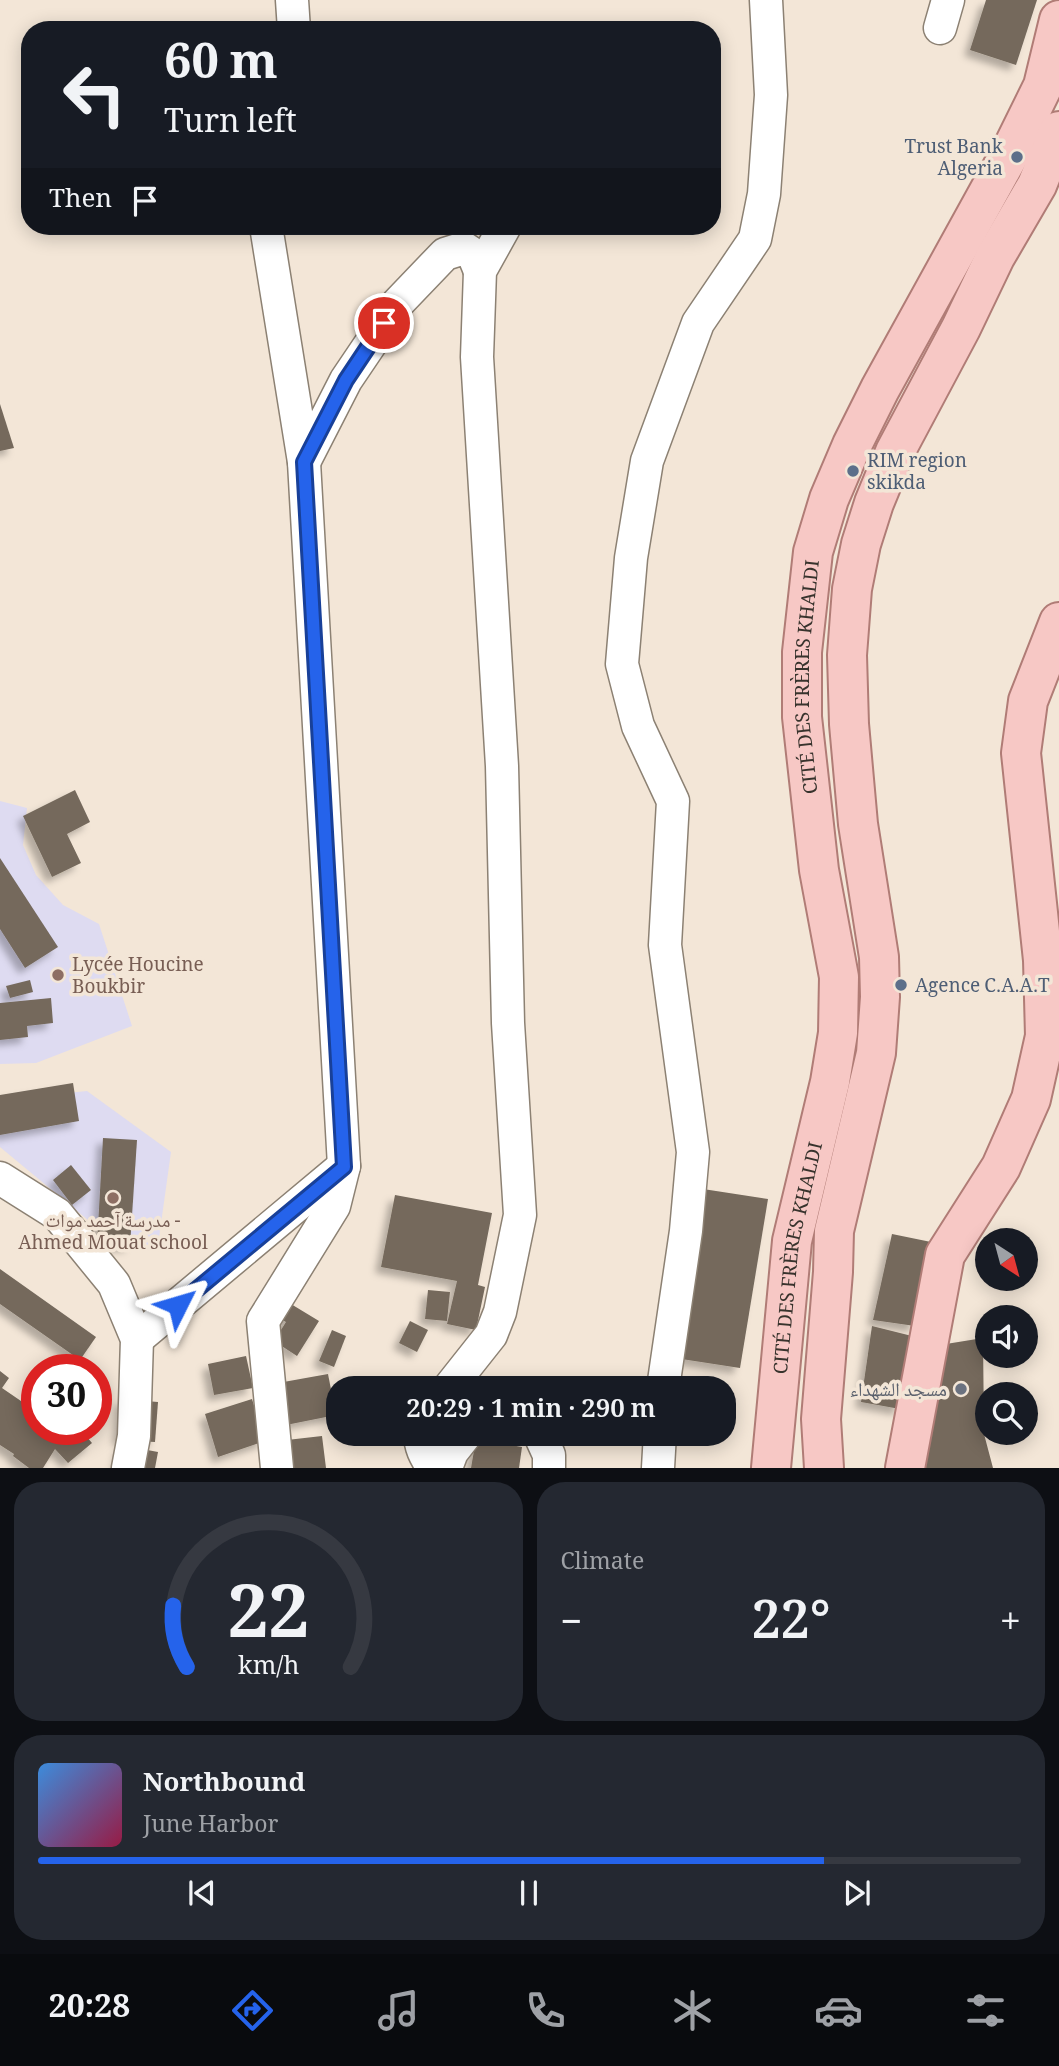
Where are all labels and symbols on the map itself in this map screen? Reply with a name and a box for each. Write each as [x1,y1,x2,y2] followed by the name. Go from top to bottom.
[904,133,1004,187] place label: Trust Bank Algeria
[1009,149,1025,165] marker: Trust Bank Algeria
[354,293,414,353] pin
[867,447,967,501] place label: RIM region skikda
[845,463,861,479] marker: RIM region skikda
[789,558,831,796] street label: CITÉ DES FRÈRES KHALDI
[72,951,204,1005] place label: Lycée Houcine Boukbir
[50,967,66,983] marker: Lycée Houcine Boukbir
[915,972,1050,1004] place label: Agence C.A.A.T
[893,977,909,993] marker: Agence C.A.A.T
[767,1139,834,1376] street label: CITÉ DES FRÈRES KHALDI
[105,1190,121,1206] marker: مدرسة آحمد موات - Ahmed Mouat school
[18,1207,208,1261] place label: مدرسة آحمد موات - Ahmed Mouat school
[975,1228,1038,1292] north arrow
[141,1268,215,1342] position arrow
[21,1354,112,1445] speed limit sign: 30
[850,1376,947,1408] place label: مسجد الشهداء
[953,1381,969,1397] marker: مسجد الشهداء

